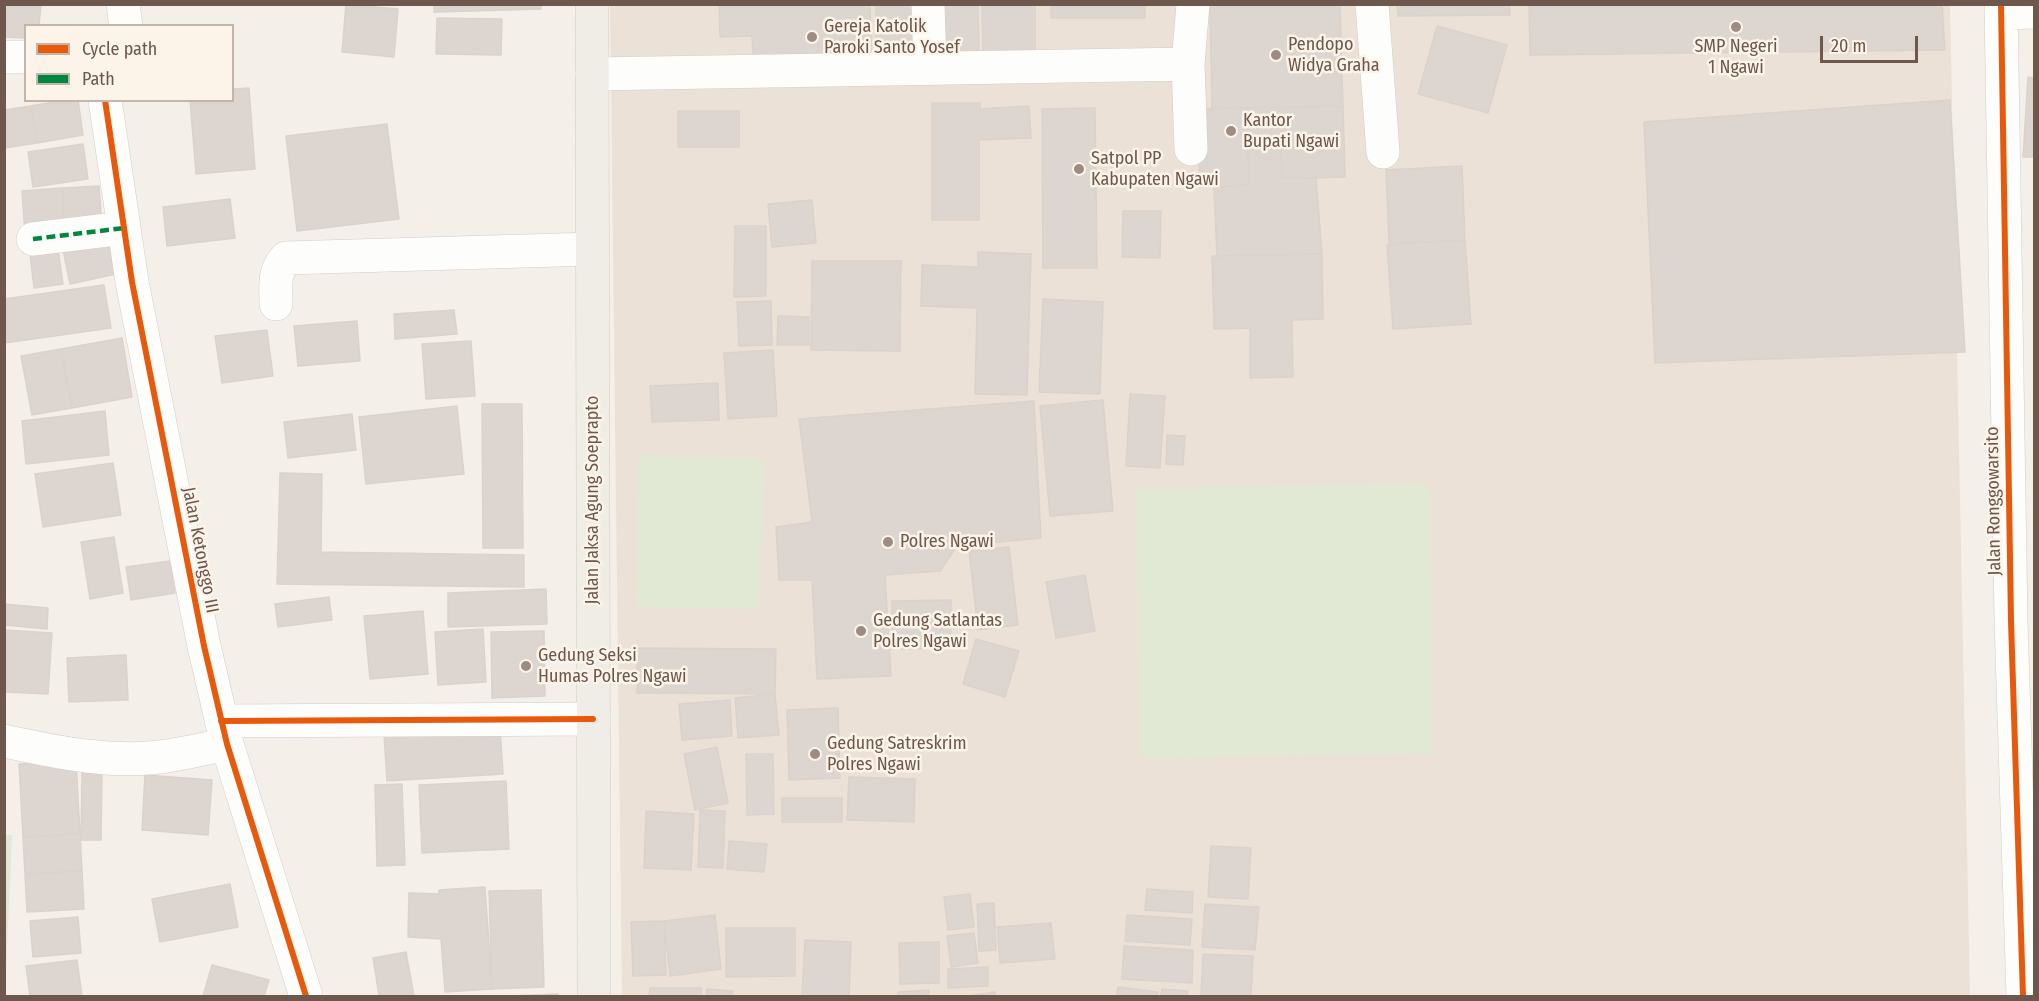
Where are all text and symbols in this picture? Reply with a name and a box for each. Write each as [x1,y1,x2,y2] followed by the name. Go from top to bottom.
[824,16,960,58] place label: Gereja Katolik Paroki Santo Yosef
[1729,20,1743,34] marker: SMP Negeri 1 Ngawi
[24,24,234,102] legend
[1823,24,1920,62] scale bar
[805,30,819,44] marker: Gereja Katolik Paroki Santo Yosef
[1288,34,1380,76] place label: Pendopo Widya Graha
[1831,35,1866,57] text: 20 m
[1695,36,1777,78] place label: SMP Negeri 1 Ngawi
[82,38,157,60] text: Cycle path
[1269,48,1283,62] marker: Pendopo Widya Graha
[82,68,115,90] text: Path
[1243,110,1339,152] place label: Kantor Bupati Ngawi
[1224,124,1238,138] marker: Kantor Bupati Ngawi
[1091,148,1219,190] place label: Satpol PP Kabupaten Ngawi
[1072,162,1086,176] marker: Satpol PP Kabupaten Ngawi
[582,396,604,604] street label: Jalan Jaksa Agung Soeprapto
[1982,426,2006,576] street label: Jalan Ronggowarsito
[177,485,223,615] street label: Jalan Ketonggo III
[900,531,994,553] place label: Polres Ngawi
[881,535,895,549] marker: Polres Ngawi
[873,610,1002,652] place label: Gedung Satlantas Polres Ngawi
[854,624,868,638] marker: Gedung Satlantas Polres Ngawi
[538,645,687,688] place label: Gedung Seksi Humas Polres Ngawi
[519,659,533,673] marker: Gedung Seksi Humas Polres Ngawi
[827,733,966,776] place label: Gedung Satreskrim Polres Ngawi
[808,747,822,761] marker: Gedung Satreskrim Polres Ngawi

